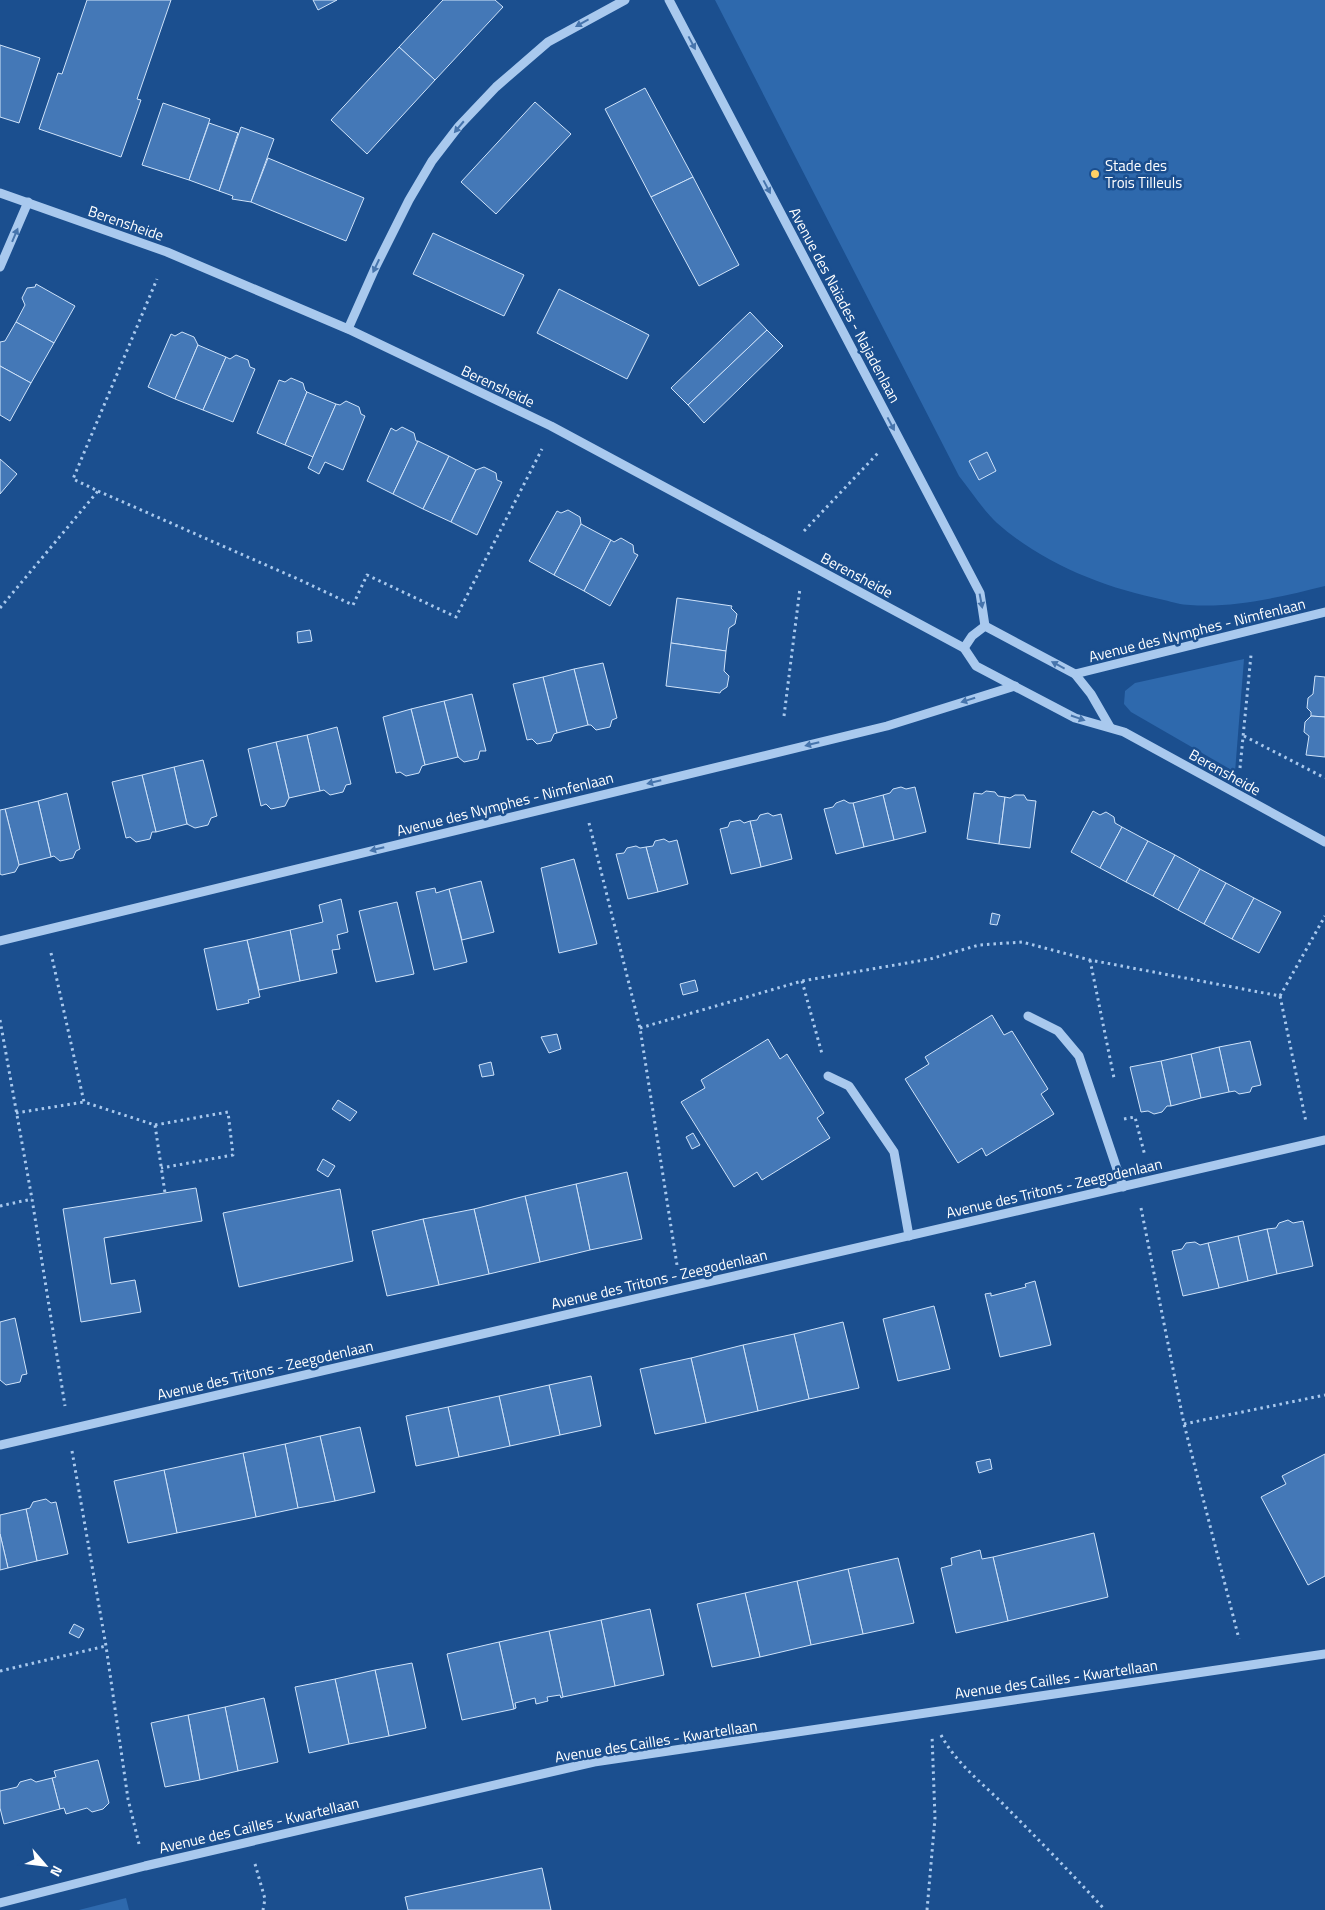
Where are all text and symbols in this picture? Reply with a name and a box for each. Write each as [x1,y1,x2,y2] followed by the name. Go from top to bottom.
[576,19,589,28] one-way arrow
[688,36,696,50] one-way arrow
[453,120,464,133] one-way arrow
[1105,154,1182,194] place label: Stade des Trois Tilleuls
[1089,168,1101,180] marker: Stade des Trois Tilleuls
[763,180,771,194] one-way arrow
[85,199,167,247] street label: Berensheide
[784,203,906,407] street label: Avenue des Naïades - Najadenlaan
[11,228,19,242] one-way arrow
[372,259,380,273] one-way arrow
[457,359,539,413] street label: Berensheide
[887,417,895,432] one-way arrow
[817,546,897,604] street label: Berensheide
[1086,592,1308,668] street label: Avenue des Nymphes - Nimfenlaan
[977,593,985,608] one-way arrow
[1050,661,1065,669] one-way arrow
[960,696,975,704] one-way arrow
[1071,714,1086,722] one-way arrow
[804,740,819,748] one-way arrow
[1185,743,1265,801] street label: Berensheide
[394,766,616,842] street label: Avenue des Nymphes - Nimfenlaan
[646,778,661,786] one-way arrow
[369,845,384,853] one-way arrow
[944,1152,1164,1224] street label: Avenue des Tritons - Zeegodenlaan
[549,1243,769,1315] street label: Avenue des Tritons - Zeegodenlaan
[155,1334,375,1406] street label: Avenue des Tritons - Zeegodenlaan
[953,1653,1159,1705] street label: Avenue des Cailles - Kwartellaan
[553,1714,759,1768] street label: Avenue des Cailles - Kwartellaan
[157,1791,361,1859] street label: Avenue des Cailles - Kwartellaan
[20,1840,70,1890] north arrow
[45,1862,68,1881] text: N

